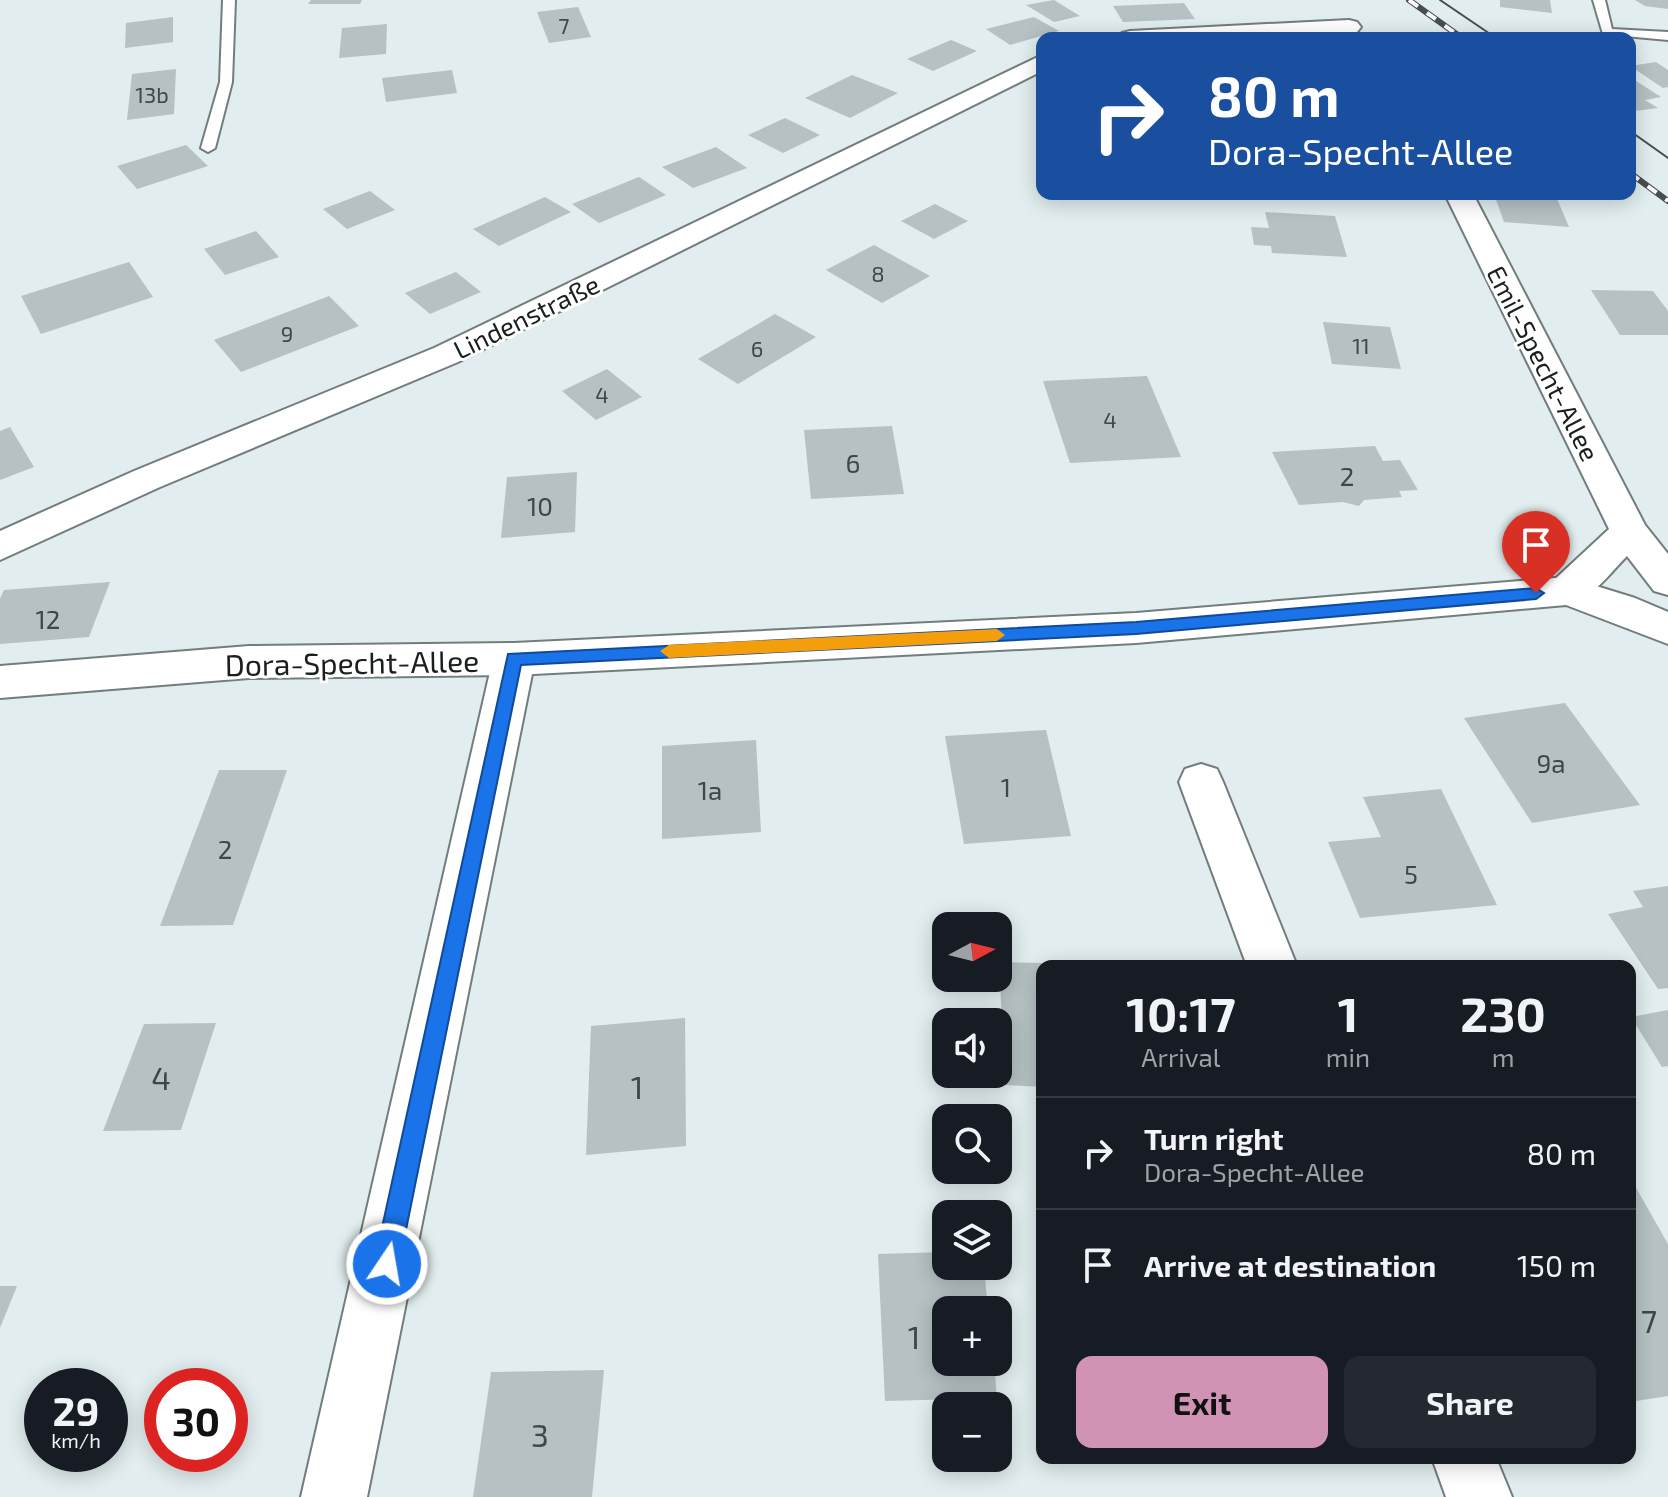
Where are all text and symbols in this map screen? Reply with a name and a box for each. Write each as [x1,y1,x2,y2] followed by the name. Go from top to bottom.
[558,12,570,38] house number: 7
[1208,61,1340,128] text: 80 m
[1076,64,1180,168] icon: right
[135,81,169,107] house number: 13b
[1208,129,1513,172] text: Dora-Specht-Allee
[871,260,885,286] house number: 8
[1481,260,1607,466] street label: Emil-Specht-Allee
[448,267,604,365] street label: Lindenstraße
[281,320,293,346] house number: 9
[1352,332,1370,358] house number: 11
[751,335,763,361] house number: 6
[595,381,609,407] house number: 4
[1103,406,1117,432] house number: 4
[846,447,860,478] house number: 6
[1340,460,1354,491] house number: 2
[527,490,553,521] house number: 10
[1502,511,1570,593] pin
[1514,523,1558,567] icon: arrive
[36,603,60,634] house number: 12
[224,642,480,682] street label: Dora-Specht-Allee
[1536,747,1566,778] house number: 9a
[1001,771,1011,802] house number: 1
[698,774,722,805] house number: 1a
[218,833,232,864] house number: 2
[1404,858,1418,889] house number: 5
[932,912,1012,992] north arrow
[932,912,1012,1472] map controls
[1126,984,1236,1042] text: 10:17
[1338,984,1358,1042] text: 1
[1460,984,1546,1042] text: 230
[932,1008,1012,1088] button: sound
[1141,1041,1220,1072] text: Arrival
[1326,1041,1370,1072] text: min
[1492,1041,1514,1072] text: m
[151,1058,171,1096] house number: 4
[631,1067,643,1105] house number: 1
[932,1104,1012,1184] button: search
[1144,1120,1284,1156] text: Turn right
[1076,1131,1120,1175] icon: right
[1527,1135,1596,1171] text: 80 m
[1144,1156,1365,1187] text: Dora-Specht-Allee
[932,1200,1012,1280] button: layers
[345,1222,429,1306] position arrow
[1076,1243,1120,1287] icon: arrive
[1144,1247,1436,1283] text: Arrive at destination
[1517,1247,1596,1283] text: 150 m
[932,1296,1012,1376] button: +
[1641,1301,1657,1339] house number: 7
[908,1317,920,1355] house number: 1
[1076,1356,1328,1448] button: Exit
[1344,1356,1596,1448] button: Share
[144,1368,248,1472] speed limit sign: 30
[53,1386,99,1434] text: 29
[932,1392,1012,1472] button: −
[531,1415,549,1453] house number: 3
[51,1428,101,1452] text: km/h

